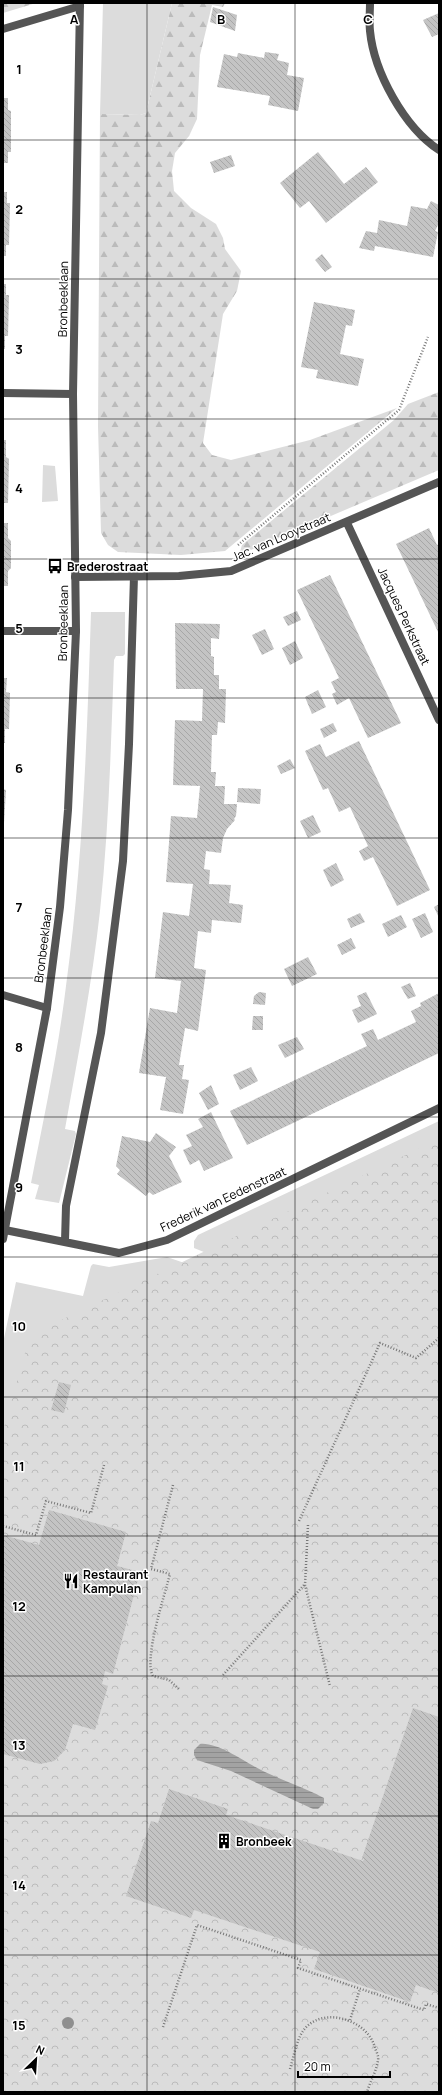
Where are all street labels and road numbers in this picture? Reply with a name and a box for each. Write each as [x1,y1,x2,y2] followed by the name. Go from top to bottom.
[54,261,72,337] street label: Bronbeeklaan
[229,508,333,565] street label: Jac. van Looystraat
[374,564,434,668] street label: Jacques Perkstraat
[54,585,72,661] street label: Bronbeeklaan
[30,906,56,984] street label: Bronbeeklaan
[157,1162,289,1236] street label: Frederik van Eedenstraat

